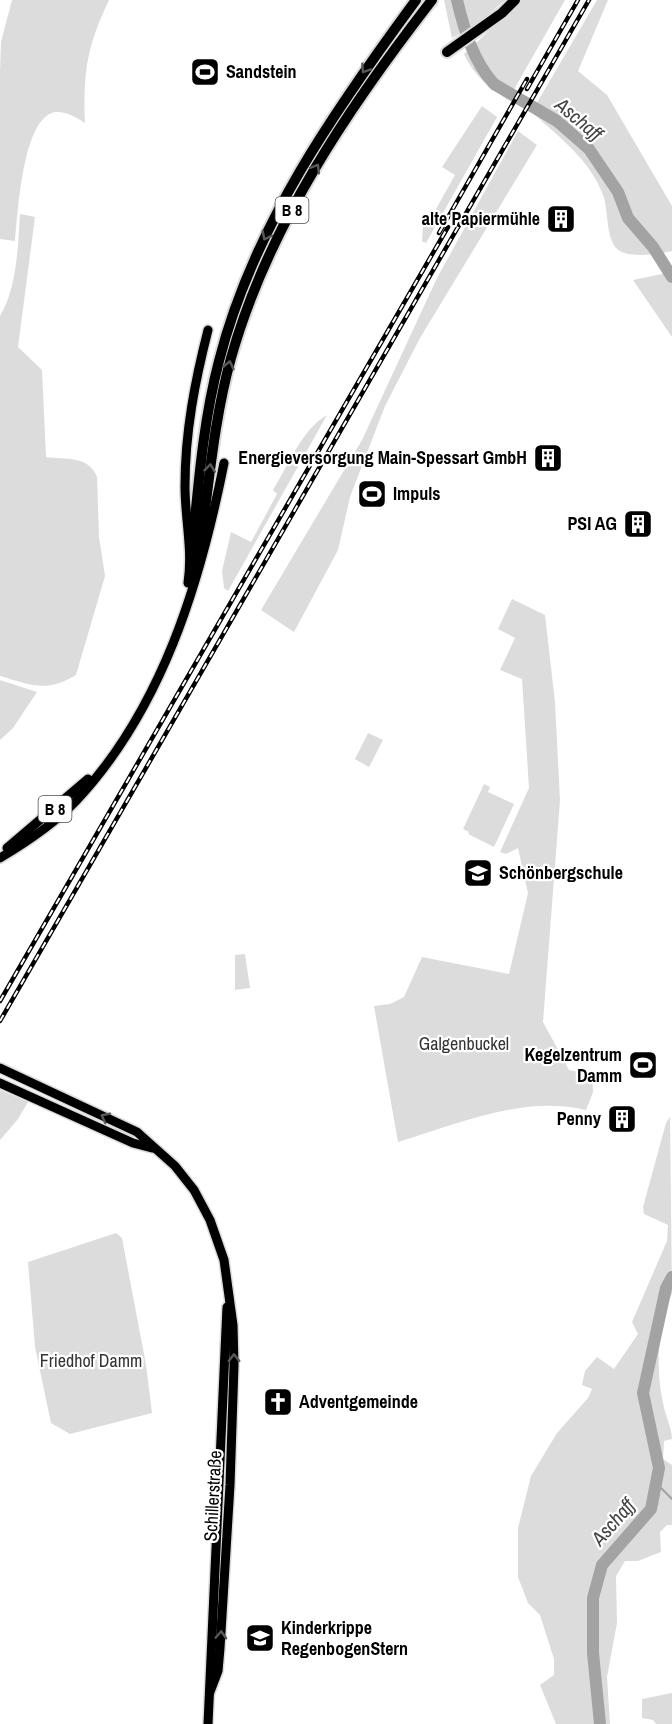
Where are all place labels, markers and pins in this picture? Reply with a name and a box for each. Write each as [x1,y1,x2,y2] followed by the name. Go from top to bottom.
[189,56,221,88] sports icon: Sandstein
[226,59,297,84] place label: Sandstein
[545,203,577,235] building icon: alte Papiermühle
[422,206,540,231] place label: alte Papiermühle
[532,442,564,474] building icon: Energieversorgung Main-Spessart GmbH
[238,445,527,470] place label: Energieversorgung Main-Spessart GmbH
[356,478,388,510] sports icon: Impuls
[393,481,441,506] place label: Impuls
[622,508,654,540] building icon: PSI AG
[568,511,617,536] place label: PSI AG
[462,857,494,889] school or university icon: Schönbergschule
[499,860,623,885] place label: Schönbergschule
[524,1042,622,1088] place label: Kegelzentrum Damm
[627,1049,659,1081] sports icon: Kegelzentrum Damm
[606,1103,638,1135] building icon: Penny
[557,1106,602,1131] place label: Penny
[262,1386,294,1418] church icon: Adventgemeinde
[299,1389,418,1414] place label: Adventgemeinde
[281,1615,408,1661] place label: Kinderkrippe RegenbogenStern
[244,1622,276,1654] school or university icon: Kinderkrippe RegenbogenStern

